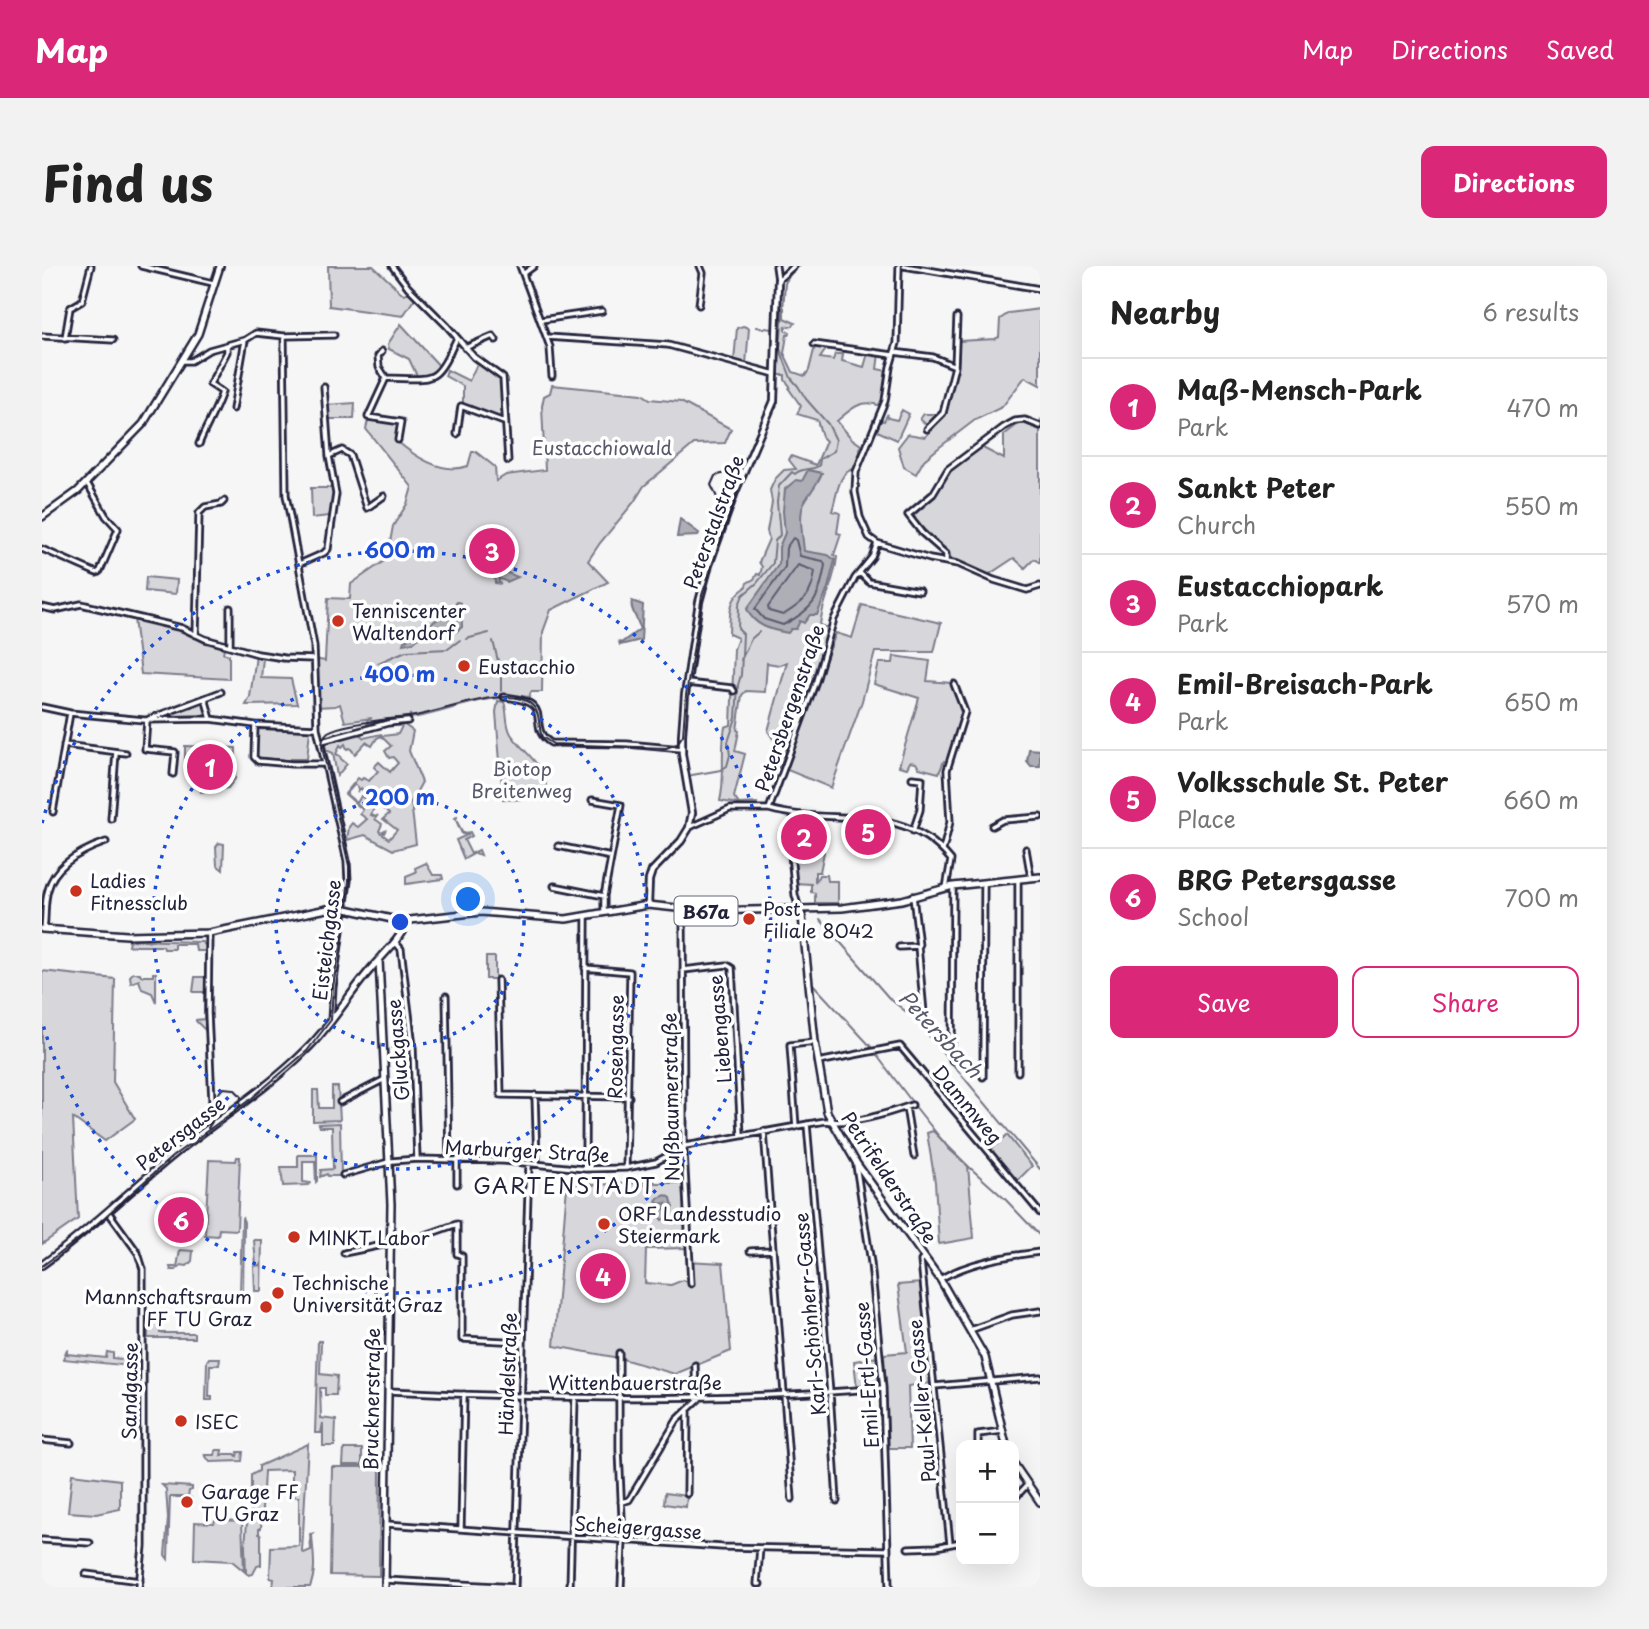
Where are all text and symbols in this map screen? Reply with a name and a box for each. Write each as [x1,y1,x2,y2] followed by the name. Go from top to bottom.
[35,24,108,74] text: Map
[1302,31,1353,67] text: Map
[1391,31,1508,67] text: Directions
[1546,31,1614,67] text: Saved
[42,145,213,219] text: Find us
[1421,146,1607,218] button: Directions
[1110,289,1220,334] text: Nearby
[1483,294,1579,329] text: 6 results
[1177,370,1422,409] text: Maß-Mensch-Park
[1128,390,1139,425] text: 1
[1506,390,1579,425] text: 470 m
[1177,409,1228,444] text: Park
[532,433,673,461] park label: Eustacchiowald
[676,451,750,593] street label: Peterstalstraße
[1177,468,1335,507] text: Sankt Peter
[1125,488,1141,523] text: 2
[1504,488,1579,523] text: 550 m
[1177,507,1256,542] text: Church
[469,525,515,577] pin: 3
[364,533,436,565] text: 600 m
[1177,566,1384,605] text: Eustacchiopark
[1125,586,1141,621] text: 3
[1506,586,1579,621] text: 570 m
[352,596,466,646] place label: Tenniscenter Waltendorf
[1177,605,1228,640] text: Park
[330,613,346,629] marker: Tenniscenter Waltendorf
[747,620,831,796] street label: Petersbergenstraße
[478,652,575,680] place label: Eustacchio
[365,657,435,689] text: 400 m
[456,658,472,674] marker: Eustacchio
[1177,664,1433,703] text: Emil-Breisach-Park
[1125,684,1141,719] text: 4
[1504,684,1579,719] text: 650 m
[1177,703,1228,738] text: Park
[187,741,233,793] pin: 1
[471,754,573,804] park label: Biotop Breitenweg
[1177,762,1448,801] text: Volksschule St. Peter
[365,780,435,812] text: 200 m
[1126,782,1140,817] text: 5
[1503,782,1579,817] text: 660 m
[1177,801,1236,836] text: Place
[845,806,891,858] pin: 5
[781,811,827,863] pin: 2
[1177,860,1396,899] text: BRG Petersgasse
[90,866,188,916] place label: Ladies Fitnessclub
[305,878,347,1002] street label: Eisteichgasse
[1125,880,1141,915] text: 6
[1504,880,1579,915] text: 700 m
[451,882,485,916] your location
[68,883,84,899] marker: Ladies Fitnessclub
[763,894,874,944] place label: Post Filiale 8042
[674,896,738,926] road number: B67a
[1177,899,1249,934] text: School
[388,910,412,934] centre of rings
[741,911,757,927] marker: Post Filiale 8042
[1110,966,1338,1038] button: Save
[1352,966,1579,1038] button: Share
[700,974,738,1084] street label: Liebengasse
[892,982,991,1085] water label: Petersbach
[600,994,630,1100] street label: Rosengasse
[379,998,415,1102] street label: Gluckgasse
[655,1012,685,1182] street label: Nußbaumerstraße
[926,1058,1010,1150] street label: Dammweg
[129,1089,231,1177] street label: Petersgasse
[835,1105,945,1249] street label: Petrifelderstraße
[444,1132,610,1168] street label: Marburger Straße
[473,1169,657,1201] district label: GARTENSTADT
[158,1194,204,1246] pin: 6
[618,1199,781,1249] place label: ORF Landesstudio Steiermark
[786,1211,832,1417] street label: Karl-Schönherr-Gasse
[596,1216,612,1232] marker: ORF Landesstudio Steiermark
[308,1223,430,1251] place label: MINKT Labor
[286,1229,302,1245] marker: MINKT Labor
[580,1250,626,1302] pin: 4
[292,1268,442,1318] place label: Technische Universität Graz
[85,1282,252,1332] place label: Mannschaftsraum FF TU Graz
[270,1285,286,1301] marker: Technische Universität Graz
[258,1299,274,1315] marker: Mannschaftsraum FF TU Graz
[847,1301,885,1449] street label: Emil-Ertl-Gasse
[491,1312,523,1436] street label: Händelstraße
[900,1318,942,1484] street label: Paul-Keller-Gasse
[356,1327,386,1471] street label: Brucknerstraße
[114,1342,144,1440] street label: Sandgasse
[548,1368,722,1396] street label: Wittenbauerstraße
[195,1407,239,1435] place label: ISEC
[173,1413,189,1429] marker: ISEC
[956,1440,1019,1566] map controls
[956,1440,1019,1503] button: +
[201,1477,299,1527] place label: Garage FF TU Graz
[179,1494,195,1510] marker: Garage FF TU Graz
[956,1503,1019,1566] button: −
[573,1509,703,1545] street label: Scheigergasse

